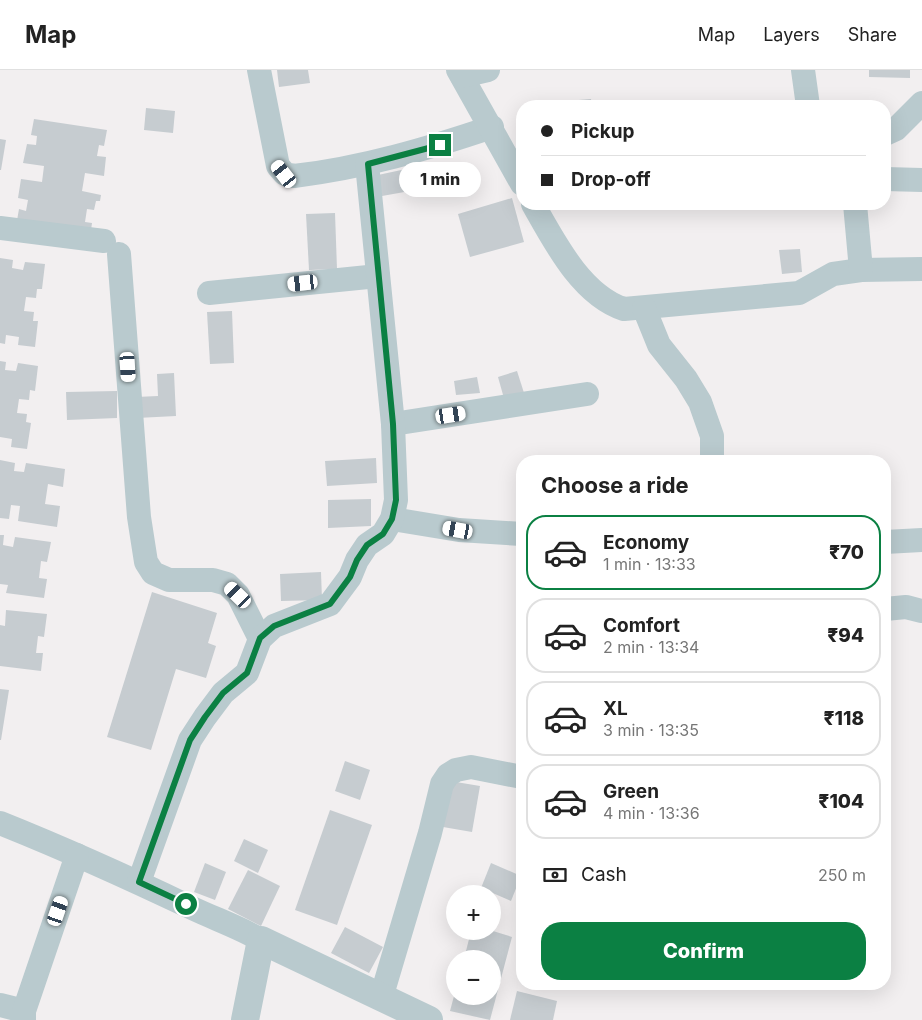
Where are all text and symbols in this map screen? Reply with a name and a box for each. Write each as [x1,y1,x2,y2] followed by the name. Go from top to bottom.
[25,20,76,49] text: Map
[698,24,735,45] text: Map
[763,24,820,45] text: Layers
[848,24,897,45] text: Share
[571,120,634,143] text: Pickup
[429,134,451,156] route end
[268,158,299,190] car
[399,162,481,198] callout: 1 min
[571,168,651,191] text: Drop-off
[420,169,460,189] text: 1 min
[287,274,318,292] car
[119,352,136,382] car
[435,405,466,425] car
[541,472,689,498] text: Choose a ride
[441,520,474,540] car
[543,530,588,575] icon: car
[603,531,689,554] text: Economy
[829,541,864,564] text: ₹70
[603,554,696,574] text: 1 min · 13:33
[221,579,254,611] car
[543,613,588,658] icon: car
[603,614,680,637] text: Comfort
[827,624,864,647] text: ₹94
[603,637,699,657] text: 2 min · 13:34
[543,696,588,741] icon: car
[603,697,628,720] text: XL
[824,707,864,730] text: ₹118
[603,720,699,740] text: 3 min · 13:35
[543,779,588,824] icon: car
[603,780,659,803] text: Green
[818,790,864,813] text: ₹104
[603,803,700,823] text: 4 min · 13:36
[541,861,569,889] icon: cash
[581,863,627,886] text: Cash
[818,865,866,885] text: 250 m
[446,885,501,1005] map controls
[446,885,501,940] button: +
[175,893,197,915] route start
[46,894,69,928] car
[541,922,866,980] button: Confirm
[446,950,501,1005] button: −

